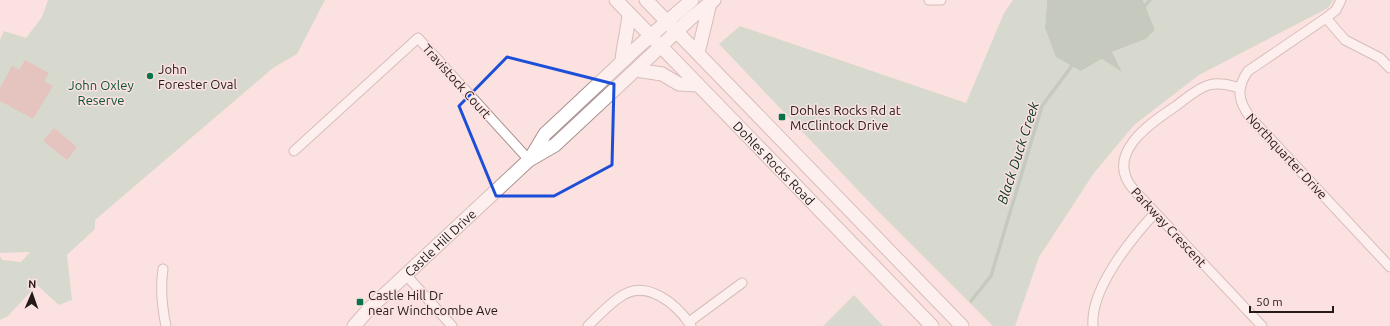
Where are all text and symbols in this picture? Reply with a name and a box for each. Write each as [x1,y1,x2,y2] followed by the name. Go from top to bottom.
[420,41,494,121] street label: Travistock Court
[158,62,237,91] place label: John Forester Oval
[145,71,155,81] marker: John Forester Oval
[68,78,134,107] park label: John Oxley Reserve
[994,99,1042,206] water label: Black Duck Creek
[790,103,901,132] place label: Dohles Rocks Rd at McClintock Drive
[1244,110,1330,202] street label: Northquarter Drive
[777,112,787,122] marker: Dohles Rocks Rd at McClintock Drive
[731,118,817,208] street label: Dohles Rocks Road
[1129,184,1209,270] street label: Parkway Crescent
[402,206,479,279] street label: Castle Hill Drive
[12,274,52,314] north arrow
[28,278,37,290] text: N
[368,288,498,317] place label: Castle Hill Dr near Winchcombe Ave
[1250,288,1333,314] scale bar
[1256,295,1283,308] text: 50 m
[355,297,365,307] marker: Castle Hill Dr near Winchcombe Ave

